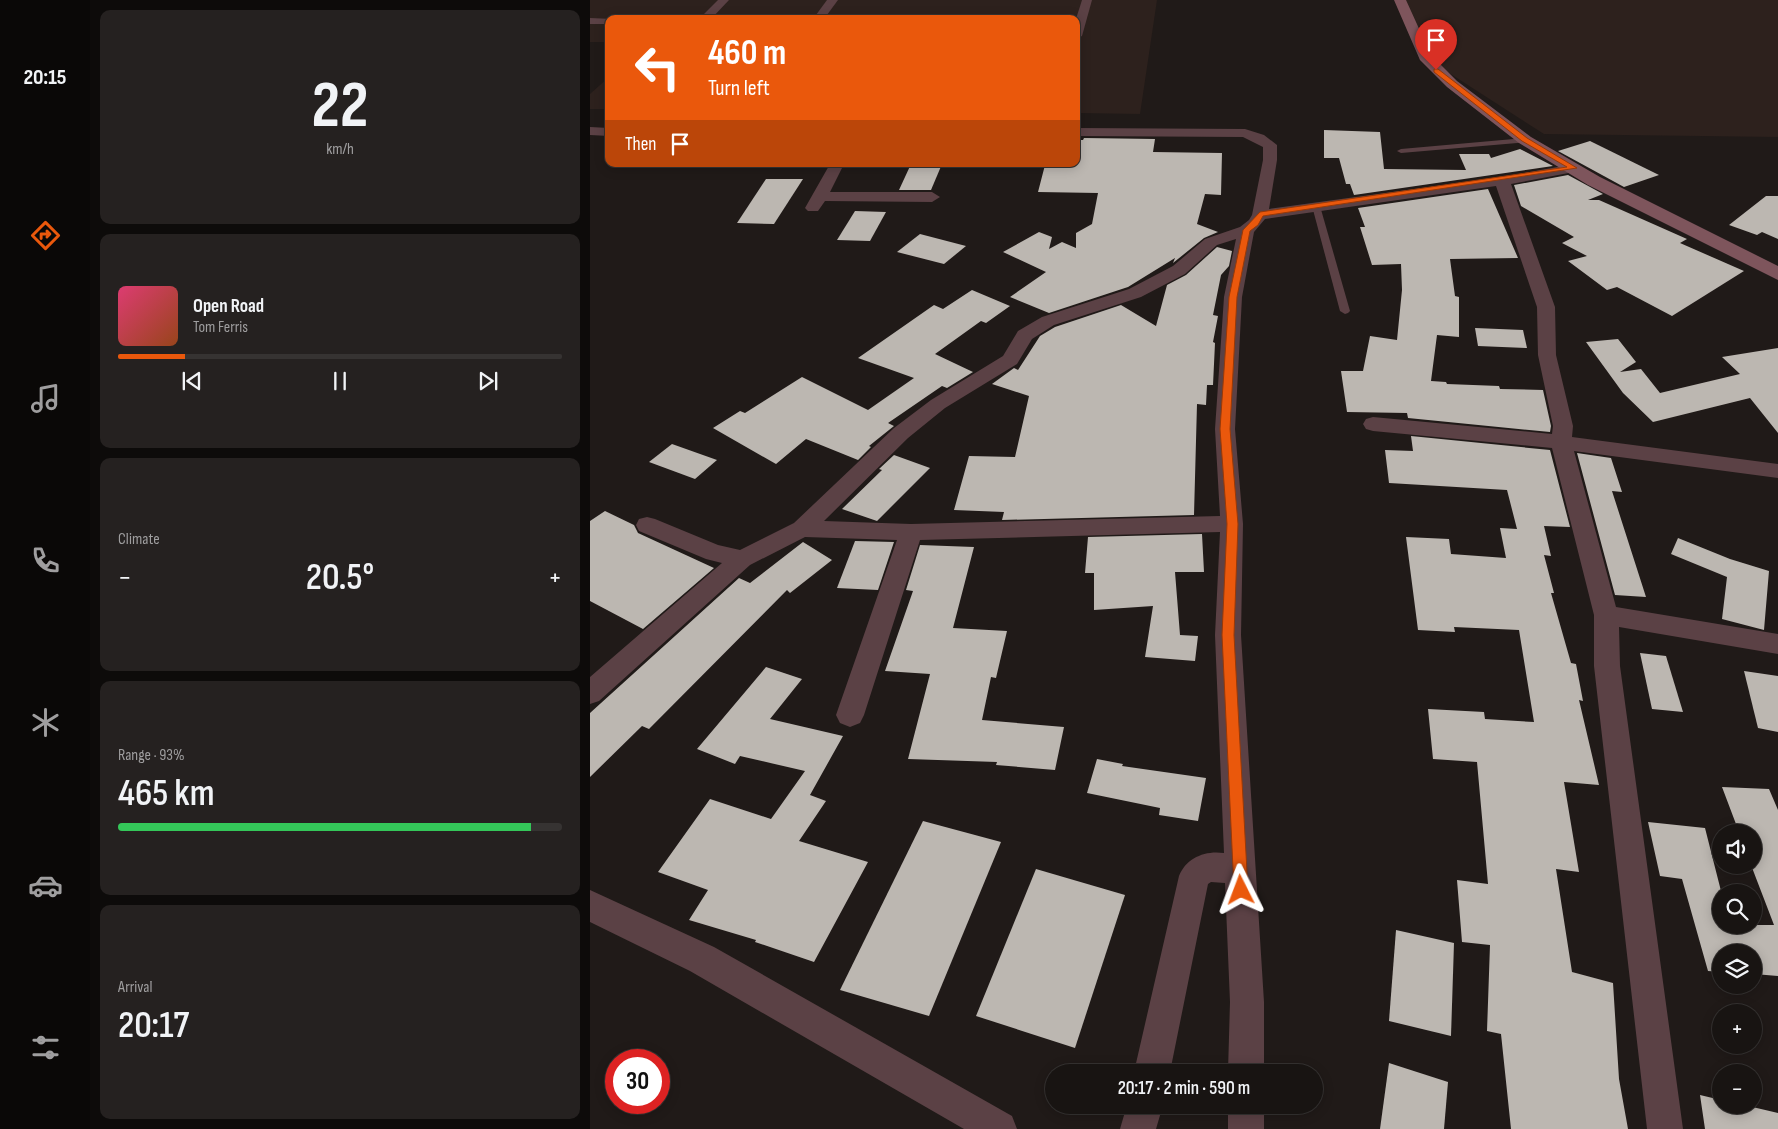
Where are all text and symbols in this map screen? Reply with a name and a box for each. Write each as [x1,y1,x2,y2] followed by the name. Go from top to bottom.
[1415,19,1457,70] pin
[1422,26,1450,54] icon: arrive
[708,32,786,75] text: 460 m
[625,35,690,100] icon: left
[23,64,67,91] text: 20:15
[312,68,368,146] text: 22
[708,75,770,102] text: Turn left
[666,130,694,158] icon: arrive
[625,133,656,156] text: Then
[326,140,354,159] text: km/h
[28,218,63,253] icon: directions
[193,295,264,318] text: Open Road
[193,318,248,337] text: Tom Ferris
[178,367,206,395] icon: previous
[326,367,354,395] icon: pause
[474,367,502,395] icon: next
[28,381,63,416] icon: music
[118,530,160,549] text: Climate
[28,543,63,578] icon: phone
[306,555,374,600] text: 20.5°
[118,561,132,594] text: −
[548,561,562,594] text: +
[28,705,63,740] icon: climate
[118,746,185,765] text: Range · 93%
[118,771,215,816] text: 465 km
[1712,824,1762,1114] map controls
[1712,824,1762,874] button: sound
[1214,863,1266,915] position arrow
[28,868,63,903] icon: car
[1712,884,1762,934] button: search
[1712,944,1762,994] button: layers
[118,978,152,997] text: Arrival
[118,1003,189,1048] text: 20:17
[1712,1004,1762,1054] button: +
[28,1030,63,1065] icon: filters
[605,1049,670,1114] speed limit sign: 30
[1712,1064,1762,1114] button: −
[1118,1077,1250,1100] text: 20:17 · 2 min · 590 m

